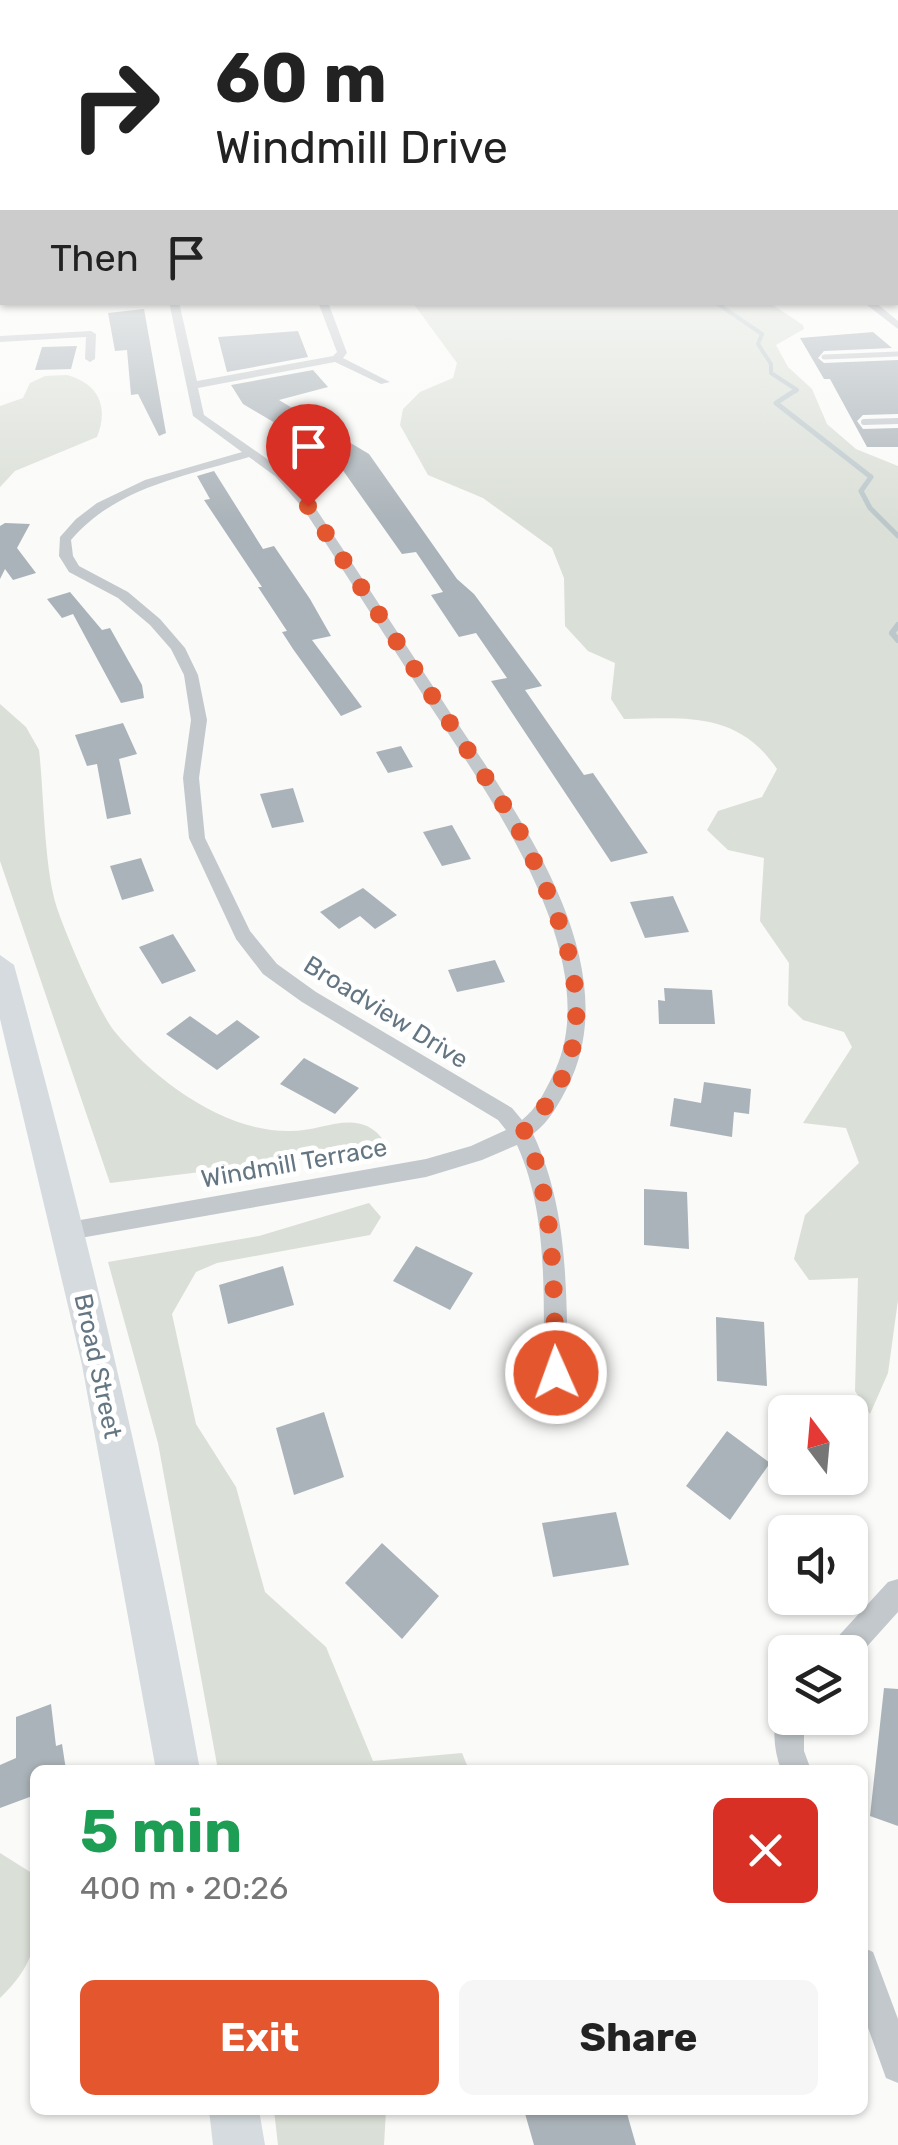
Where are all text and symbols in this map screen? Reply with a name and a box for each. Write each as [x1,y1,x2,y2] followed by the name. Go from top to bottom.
[215,37,387,120] text: 60 m
[50,40,180,170] icon: right
[215,121,508,174] text: Windmill Drive
[159,230,214,285] icon: arrive
[50,235,139,281] text: Then
[266,404,351,507] pin
[281,419,336,474] icon: arrive
[298,950,474,1074] street label: Broadview Drive
[199,1132,389,1194] street label: Windmill Terrace
[68,1291,128,1441] street label: Broad Street
[504,1321,608,1425] position arrow
[768,1395,868,1495] north arrow
[768,1395,868,1735] map controls
[768,1515,868,1615] button: sound
[768,1635,868,1735] button: layers
[80,1796,242,1867] text: 5 min
[713,1798,818,1903] button: close
[80,1869,288,1907] text: 400 m · 20:26
[80,1980,439,2095] button: Exit
[459,1980,818,2095] button: Share

